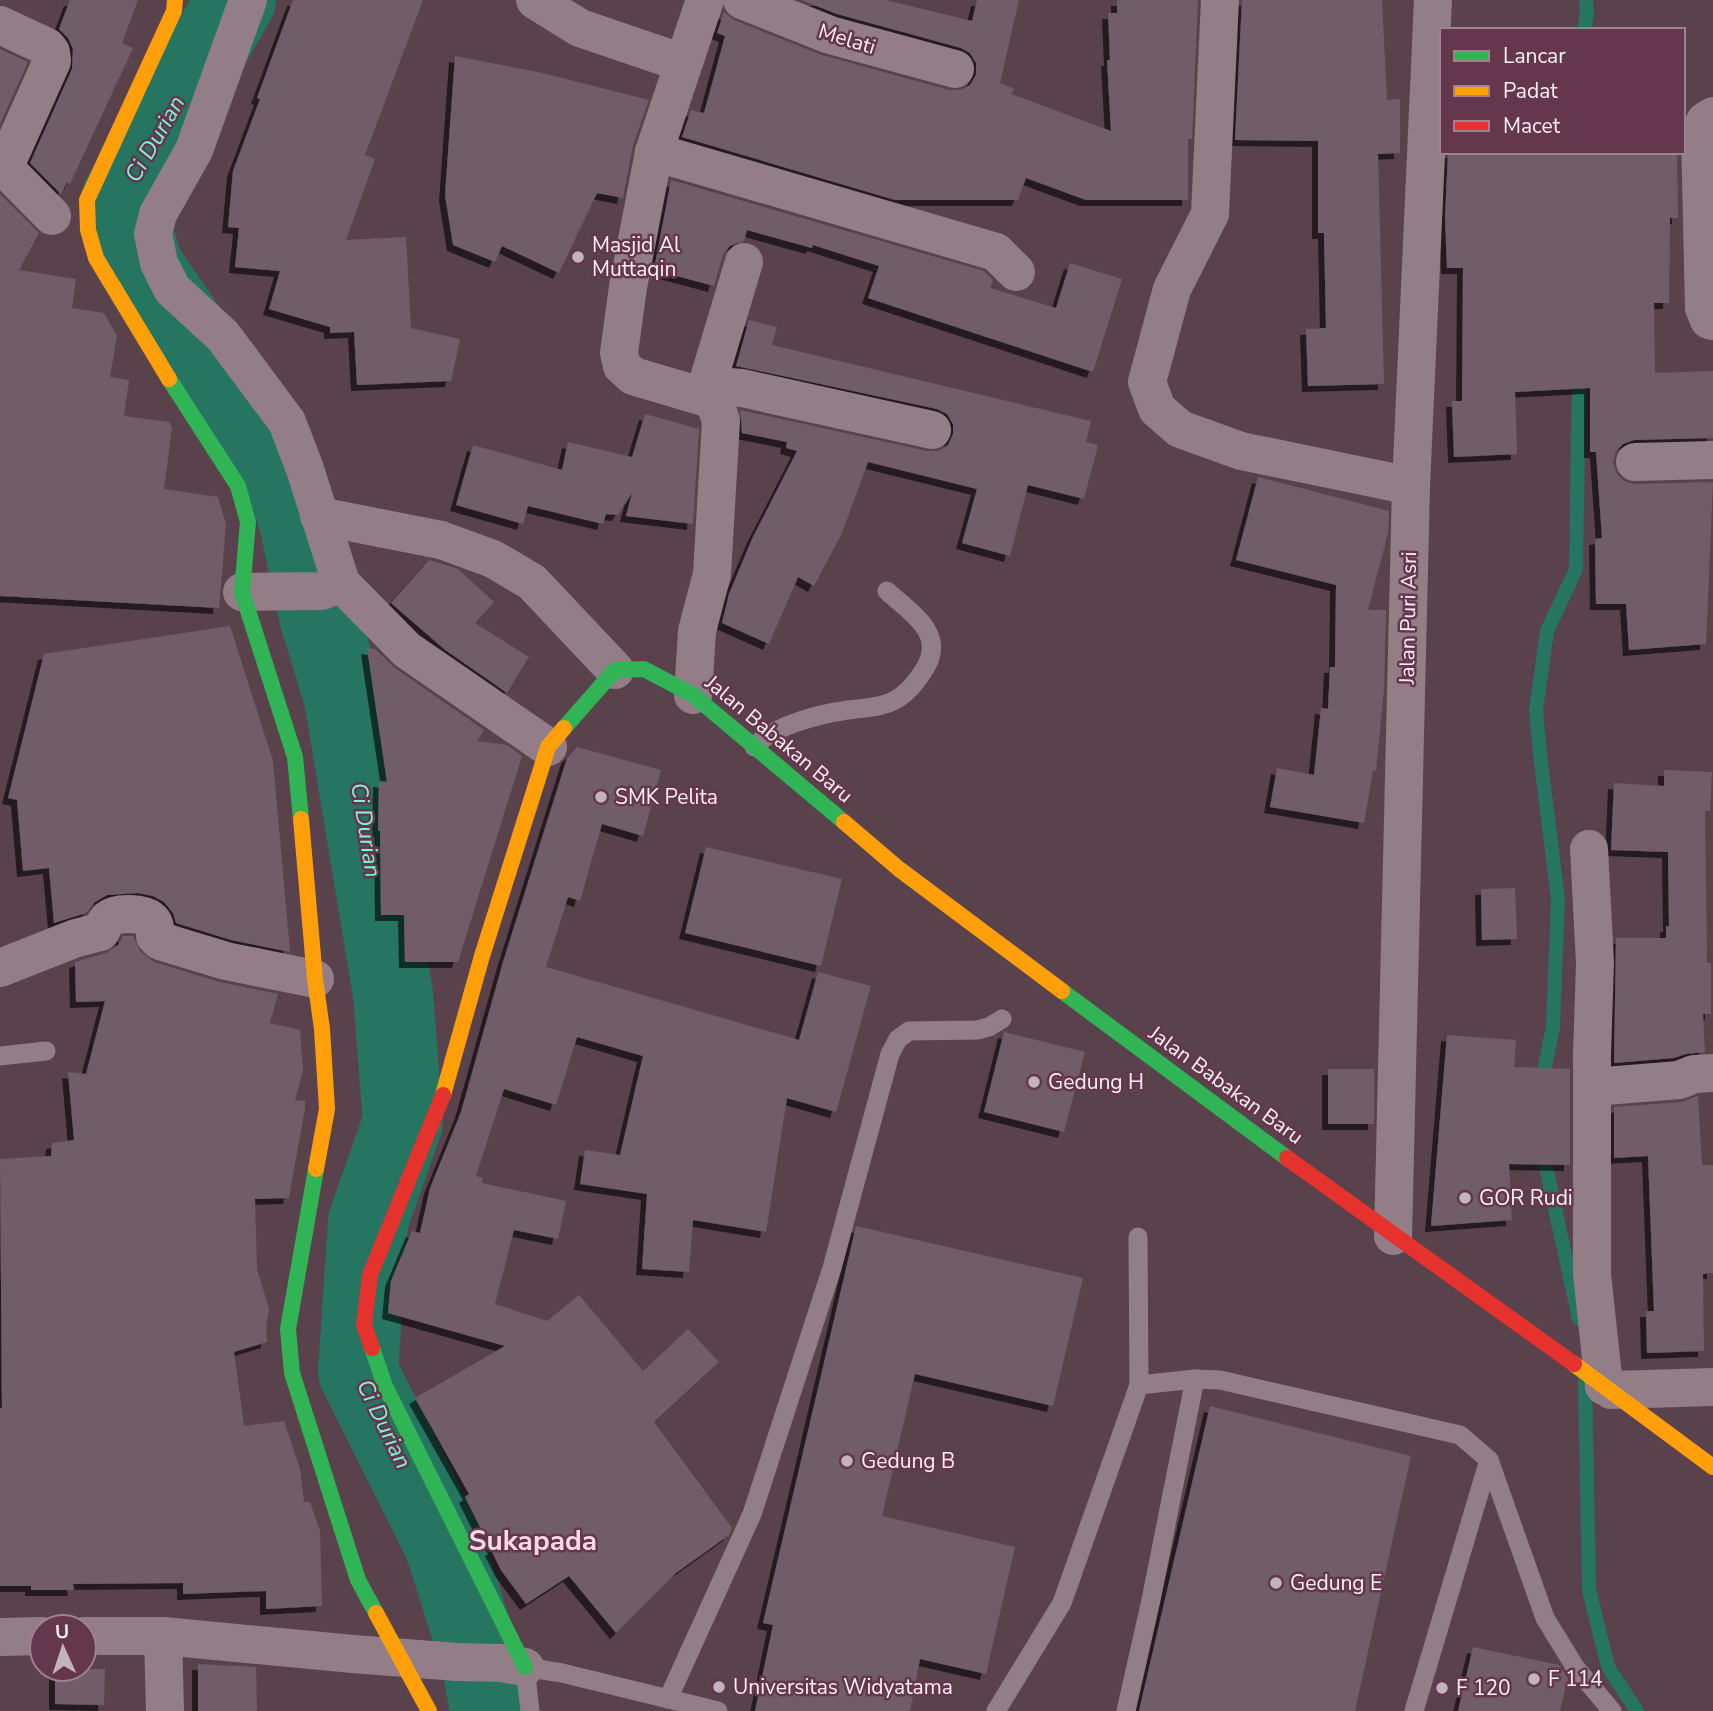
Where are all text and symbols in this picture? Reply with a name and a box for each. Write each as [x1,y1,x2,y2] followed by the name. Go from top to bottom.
[815,17,879,61] street label: Melati
[1440,28,1685,154] legend
[1503,42,1566,70] text: Lancar
[1503,77,1558,105] text: Padat
[118,90,192,188] water label: Ci Durian
[1503,112,1561,140] text: Macet
[592,231,681,283] place label: Masjid Al Muttaqin
[570,249,586,265] marker: Masjid Al Muttaqin
[1393,551,1423,686] street label: Jalan Puri Asri
[698,668,859,809] street label: Jalan Babakan Baru
[343,780,389,880] water label: Ci Durian
[615,783,718,811] place label: SMK Pelita
[593,789,609,805] marker: SMK Pelita
[1142,1019,1309,1151] street label: Jalan Babakan Baru
[1048,1068,1144,1096] place label: Gedung H
[1026,1074,1042,1090] marker: Gedung H
[1479,1184,1573,1212] place label: GOR Rudi
[1457,1190,1473,1206] marker: GOR Rudi
[349,1374,419,1474] water label: Ci Durian
[861,1447,955,1475] place label: Gedung B
[839,1453,855,1469] marker: Gedung B
[469,1522,597,1560] district label: Sukapada
[1290,1569,1382,1597] place label: Gedung E
[1268,1575,1284,1591] marker: Gedung E
[28,1613,98,1683] north arrow
[54,1619,70,1645] text: U
[1548,1665,1603,1693] place label: F 114
[1526,1671,1542,1687] marker: F 114
[733,1673,953,1701] place label: Universitas Widyatama
[1456,1674,1511,1702] place label: F 120
[711,1679,727,1695] marker: Universitas Widyatama
[1434,1680,1450,1696] marker: F 120

